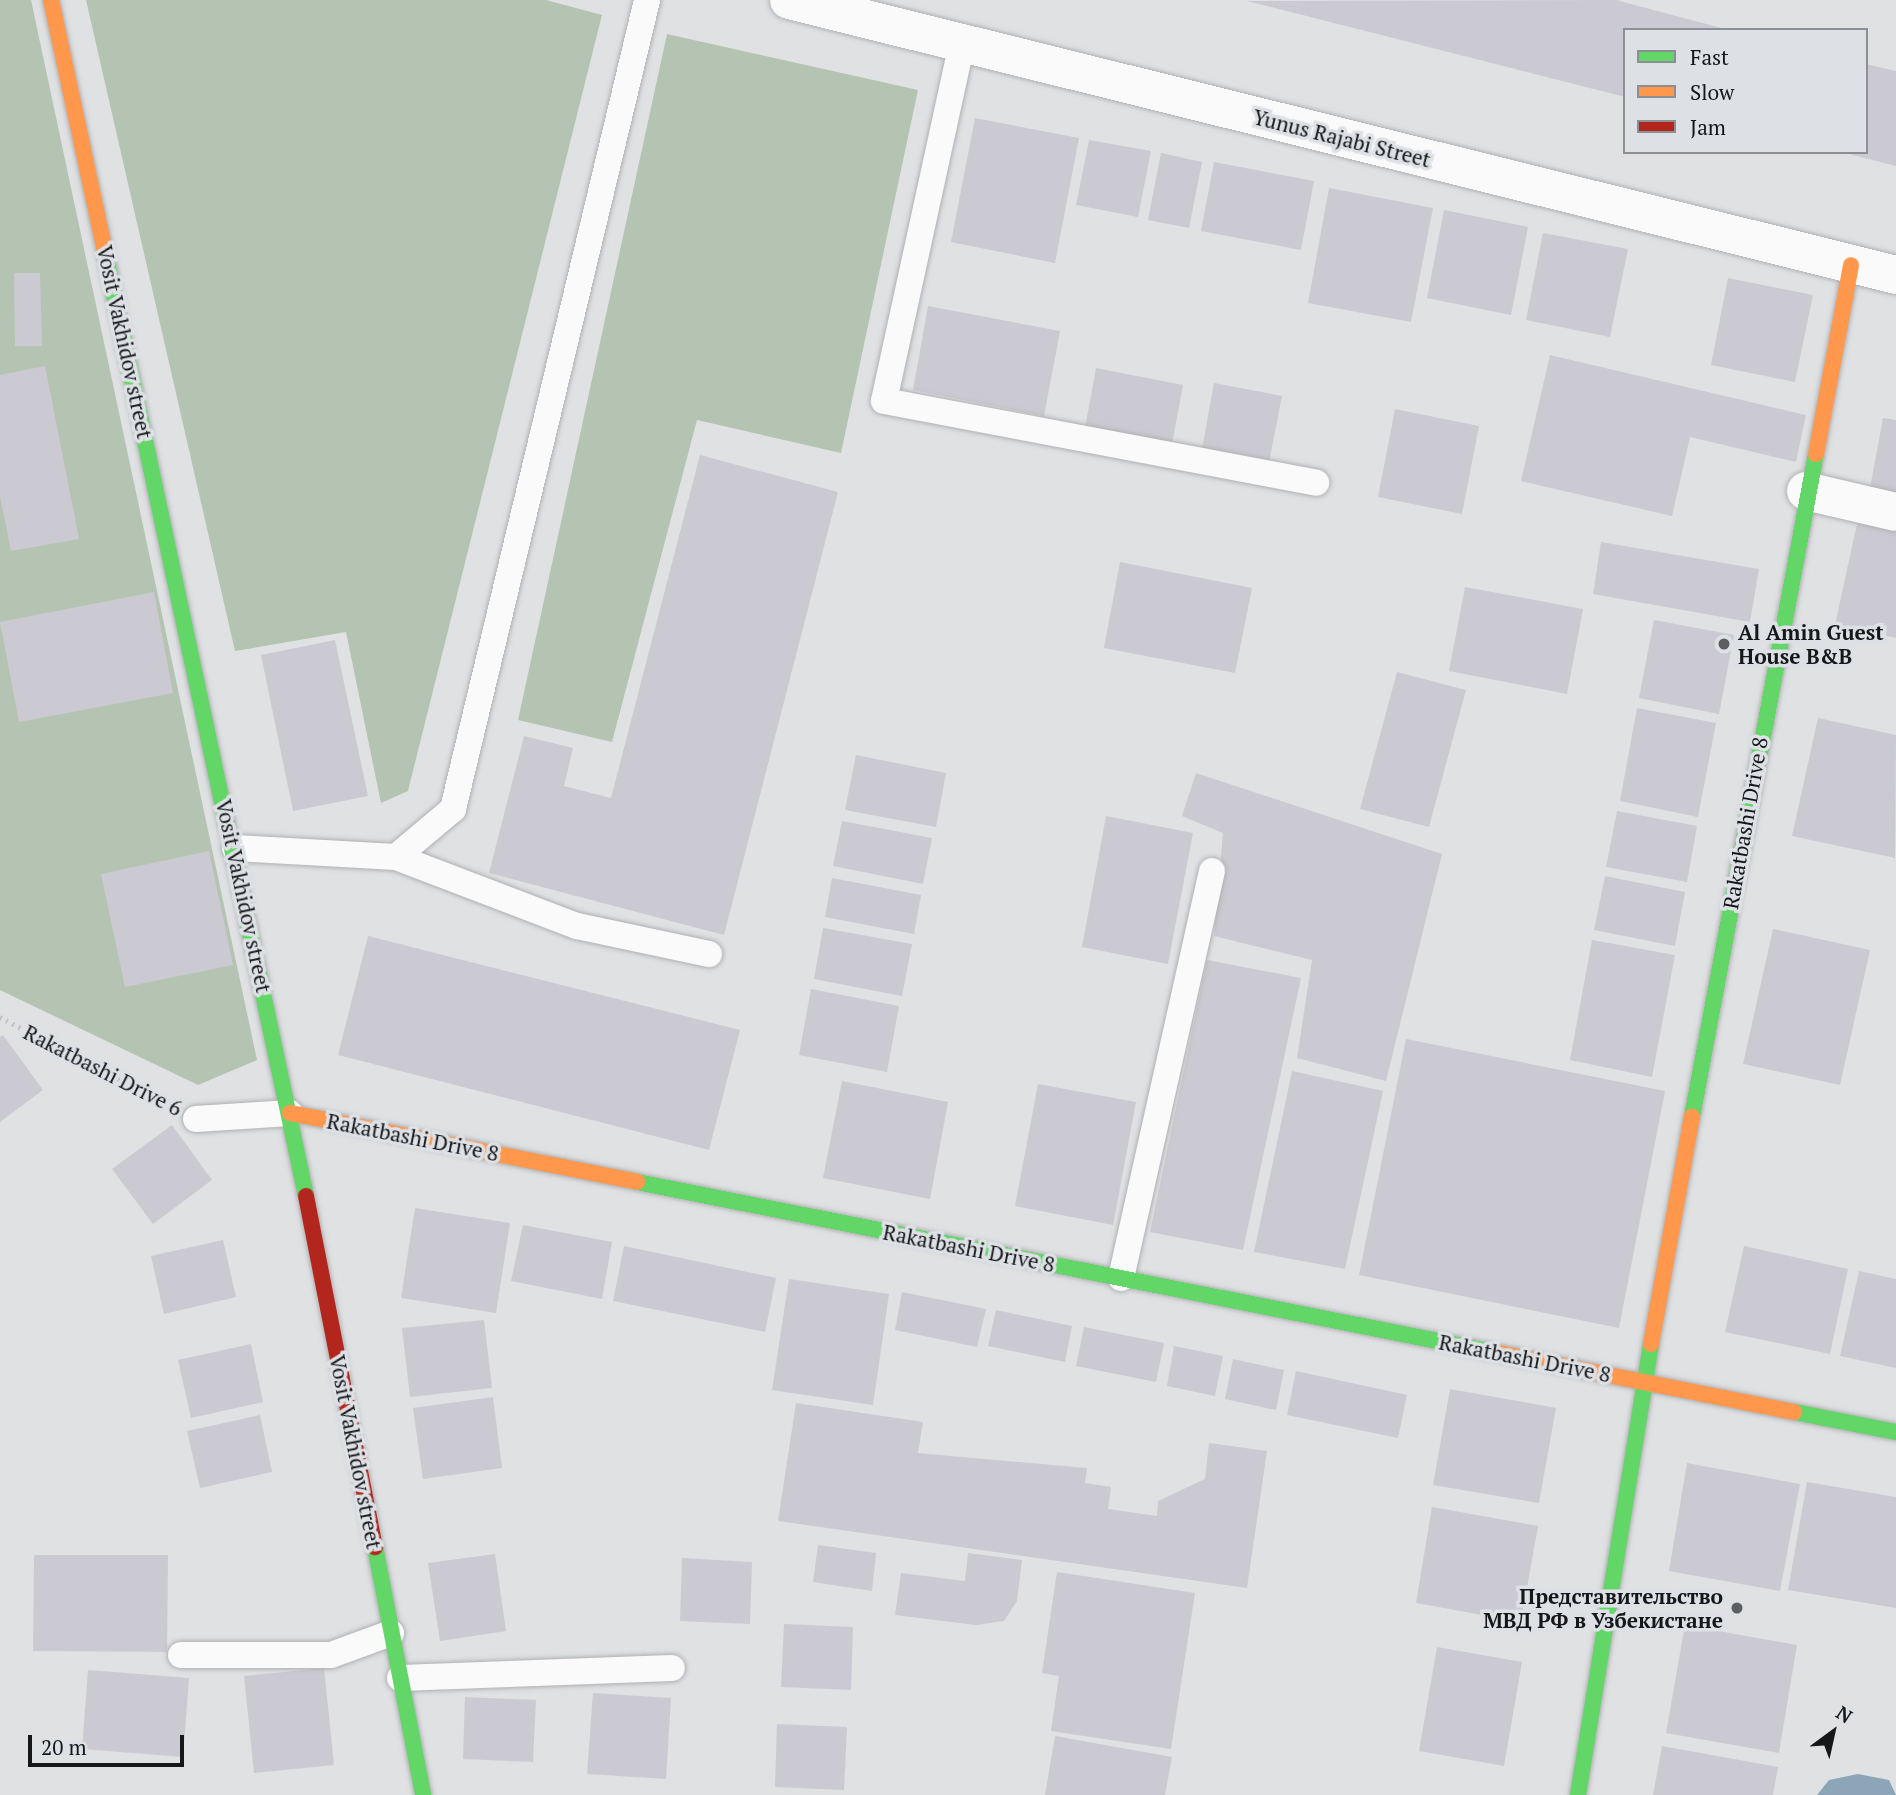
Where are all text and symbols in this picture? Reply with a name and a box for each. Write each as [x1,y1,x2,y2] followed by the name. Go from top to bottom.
[1623,28,1868,154] legend
[1690,43,1729,71] text: Fast
[1690,78,1734,106] text: Slow
[1251,104,1433,172] street label: Yunus Rajabi Street
[1690,113,1726,141] text: Jam
[92,243,158,441] street label: Vosit Vakhidov street
[1738,619,1884,669] place label: Al Amin Guest House B&B
[1716,636,1732,652] marker: Al Amin Guest House B&B
[1717,735,1773,911] street label: Rakatbashi Drive 8
[211,797,277,995] street label: Vosit Vakhidov street
[20,1019,186,1121] street label: Rakatbashi Drive 6
[325,1108,501,1166] street label: Rakatbashi Drive 8
[881,1219,1057,1277] street label: Rakatbashi Drive 8
[1437,1329,1613,1387] street label: Rakatbashi Drive 8
[325,1353,387,1551] street label: Vosit Vakhidov street
[1483,1583,1723,1633] place label: Представительство МВД РФ в Узбекистане
[1729,1600,1745,1616] marker: Представительство МВД РФ в Узбекистане
[1798,1697,1868,1767] north arrow
[1832,1700,1858,1728] text: N
[32,1722,187,1766] scale bar
[41,1733,87,1761] text: 20 m

